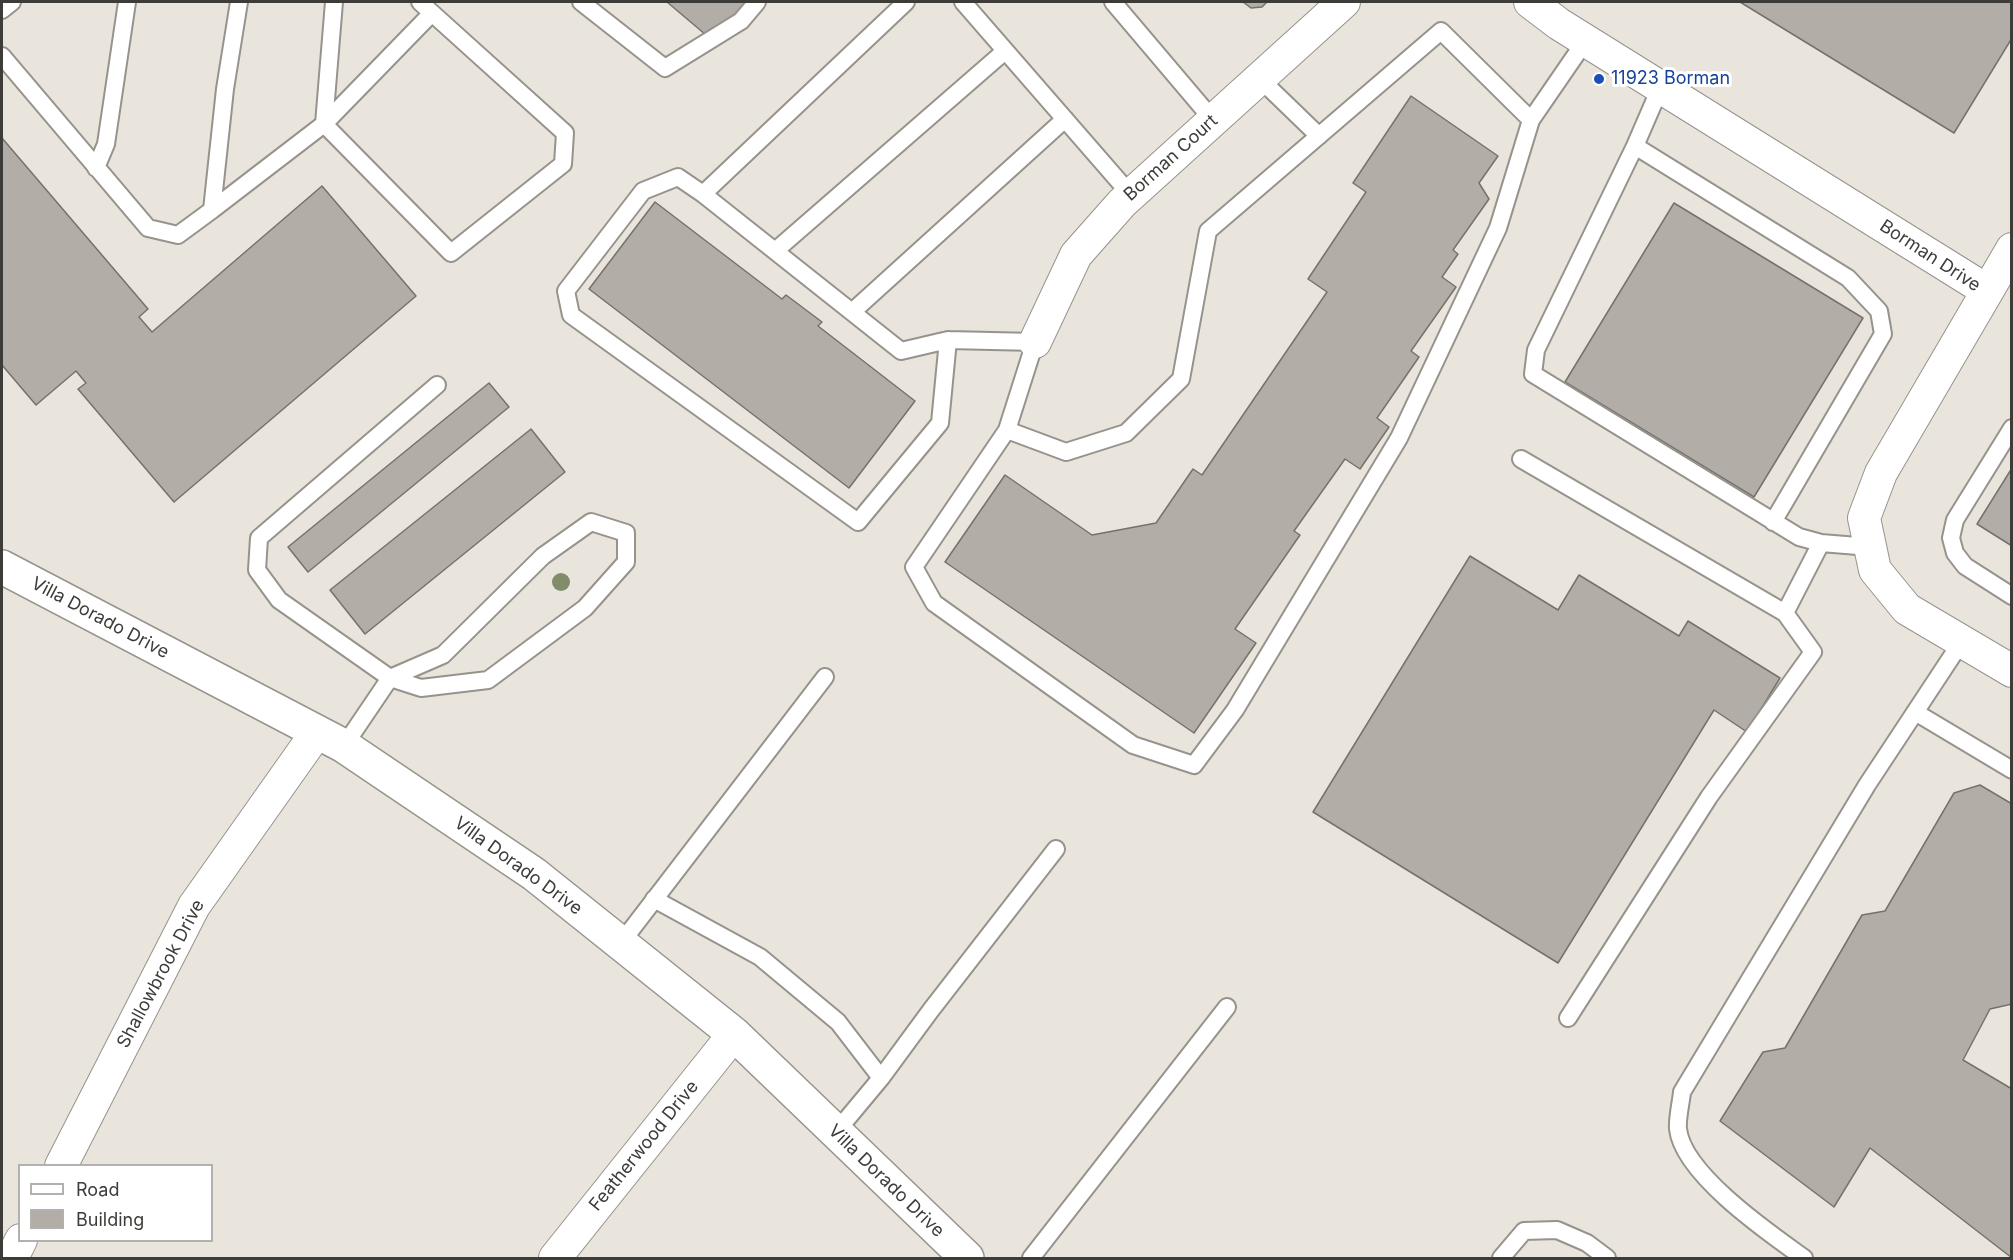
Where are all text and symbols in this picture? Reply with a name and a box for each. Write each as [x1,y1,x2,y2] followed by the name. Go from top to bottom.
[1611,68,1730,90] place label: 11923 Borman
[1592,72,1606,86] marker: 11923 Borman
[1120,110,1222,206] street label: Borman Court
[1876,215,1984,297] street label: Borman Drive
[27,573,173,663] street label: Villa Dorado Drive
[450,812,586,920] street label: Villa Dorado Drive
[113,896,209,1052] street label: Shallowbrook Drive
[585,1076,703,1216] street label: Featherwood Drive
[824,1120,948,1242] street label: Villa Dorado Drive
[18,1164,213,1242] legend
[76,1179,119,1200] text: Road
[76,1209,144,1230] text: Building

